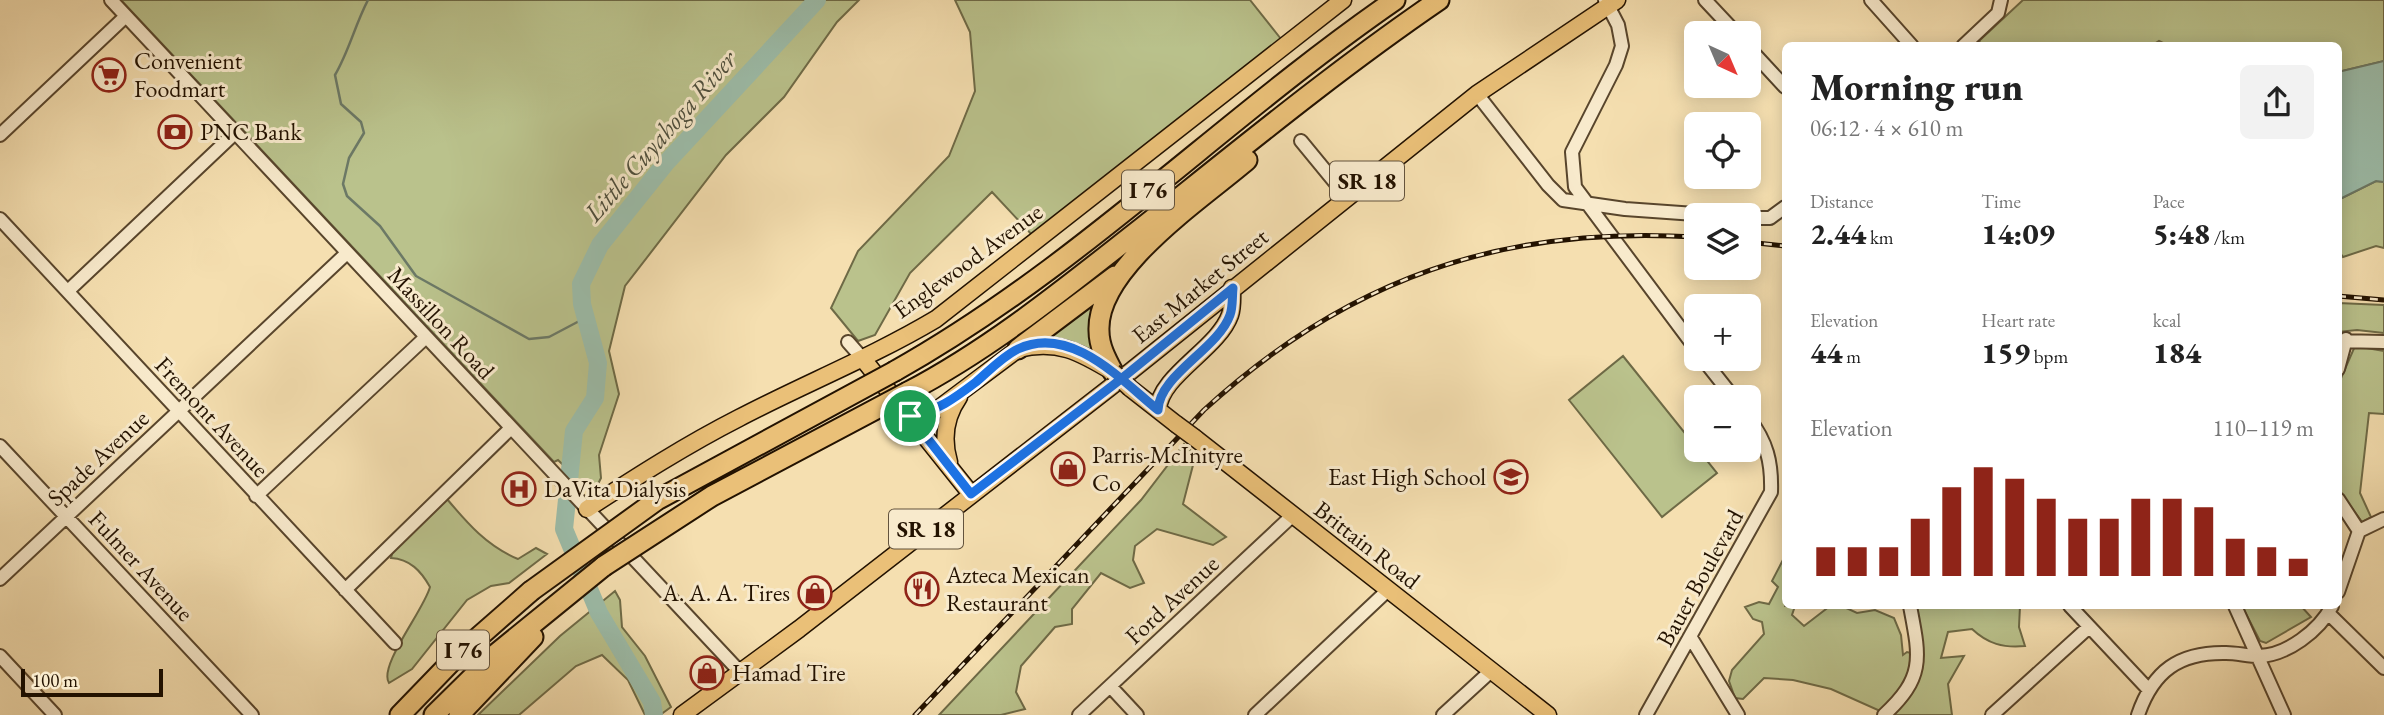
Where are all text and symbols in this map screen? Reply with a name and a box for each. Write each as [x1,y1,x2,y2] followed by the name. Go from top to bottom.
[1684,21,1760,98] north arrow
[1684,21,1761,462] map controls
[576,42,745,230] water label: Little Cuyahoga River
[134,45,243,104] place label: Convenient Foodmart
[90,56,128,94] supermarket icon: Convenient Foodmart
[1810,62,2023,111] text: Morning run
[2240,65,2314,139] button: share
[1684,112,1761,189] button: locate
[156,113,194,151] bank icon: PNC Bank
[1810,113,1963,143] text: 06:12 · 4 × 610 m
[200,116,302,147] place label: PNC Bank
[1330,162,1404,200] road number: SR 18
[1122,170,1174,210] road number: I 76
[1810,189,1873,214] text: Distance
[1981,189,2021,214] text: Time
[2153,189,2185,214] text: Pace
[887,196,1048,325] street label: Englewood Avenue
[1684,203,1761,280] button: layers
[1810,214,1866,253] text: 2.44
[1981,214,2055,253] text: 14:09
[2153,214,2210,253] text: 5:48
[1125,221,1275,350] street label: East Market Street
[1866,225,1894,250] text: km
[2210,225,2245,250] text: /km
[381,260,502,386] street label: Massillon Road
[1684,294,1761,371] button: +
[1810,308,1878,333] text: Elevation
[1981,308,2055,333] text: Heart rate
[2153,308,2181,333] text: kcal
[1810,333,1842,372] text: 44
[1981,333,2030,372] text: 159
[2153,333,2201,372] text: 184
[1842,344,1861,369] text: m
[2030,344,2068,369] text: bpm
[148,350,276,484] street label: Fremont Avenue
[1684,385,1761,462] button: −
[880,386,940,446] pin
[891,397,929,435] icon: arrive
[40,403,155,513] street label: Spade Avenue
[1810,413,1893,443] text: Elevation
[2213,413,2314,443] text: 110–119 m
[1092,439,1243,498] place label: Parris-McInityre Co
[1049,450,1087,488] shop icon: Parris-McInityre Co
[1492,458,1530,496] school or university icon: East High School
[1328,461,1486,492] place label: East High School
[500,470,538,508] hospital icon: DaVita Dialysis
[544,473,686,504] place label: DaVita Dialysis
[1308,494,1427,596] street label: Brittain Road
[1649,503,1750,652] street label: Bauer Boulevard
[82,504,201,628] street label: Fulmer Avenue
[889,509,963,548] road number: SR 18
[1118,548,1225,651] street label: Ford Avenue
[945,559,1090,618] place label: Azteca Mexican Restaurant
[903,570,941,608] restaurant icon: Azteca Mexican Restaurant
[796,574,834,612] shop icon: A. A. A. Tires
[661,577,790,608] place label: A. A. A. Tires
[437,630,489,670] road number: I 76
[688,654,726,692] shop icon: Hamad Tire
[732,657,846,688] place label: Hamad Tire
[21,666,163,698] scale bar
[32,668,78,693] text: 100 m

